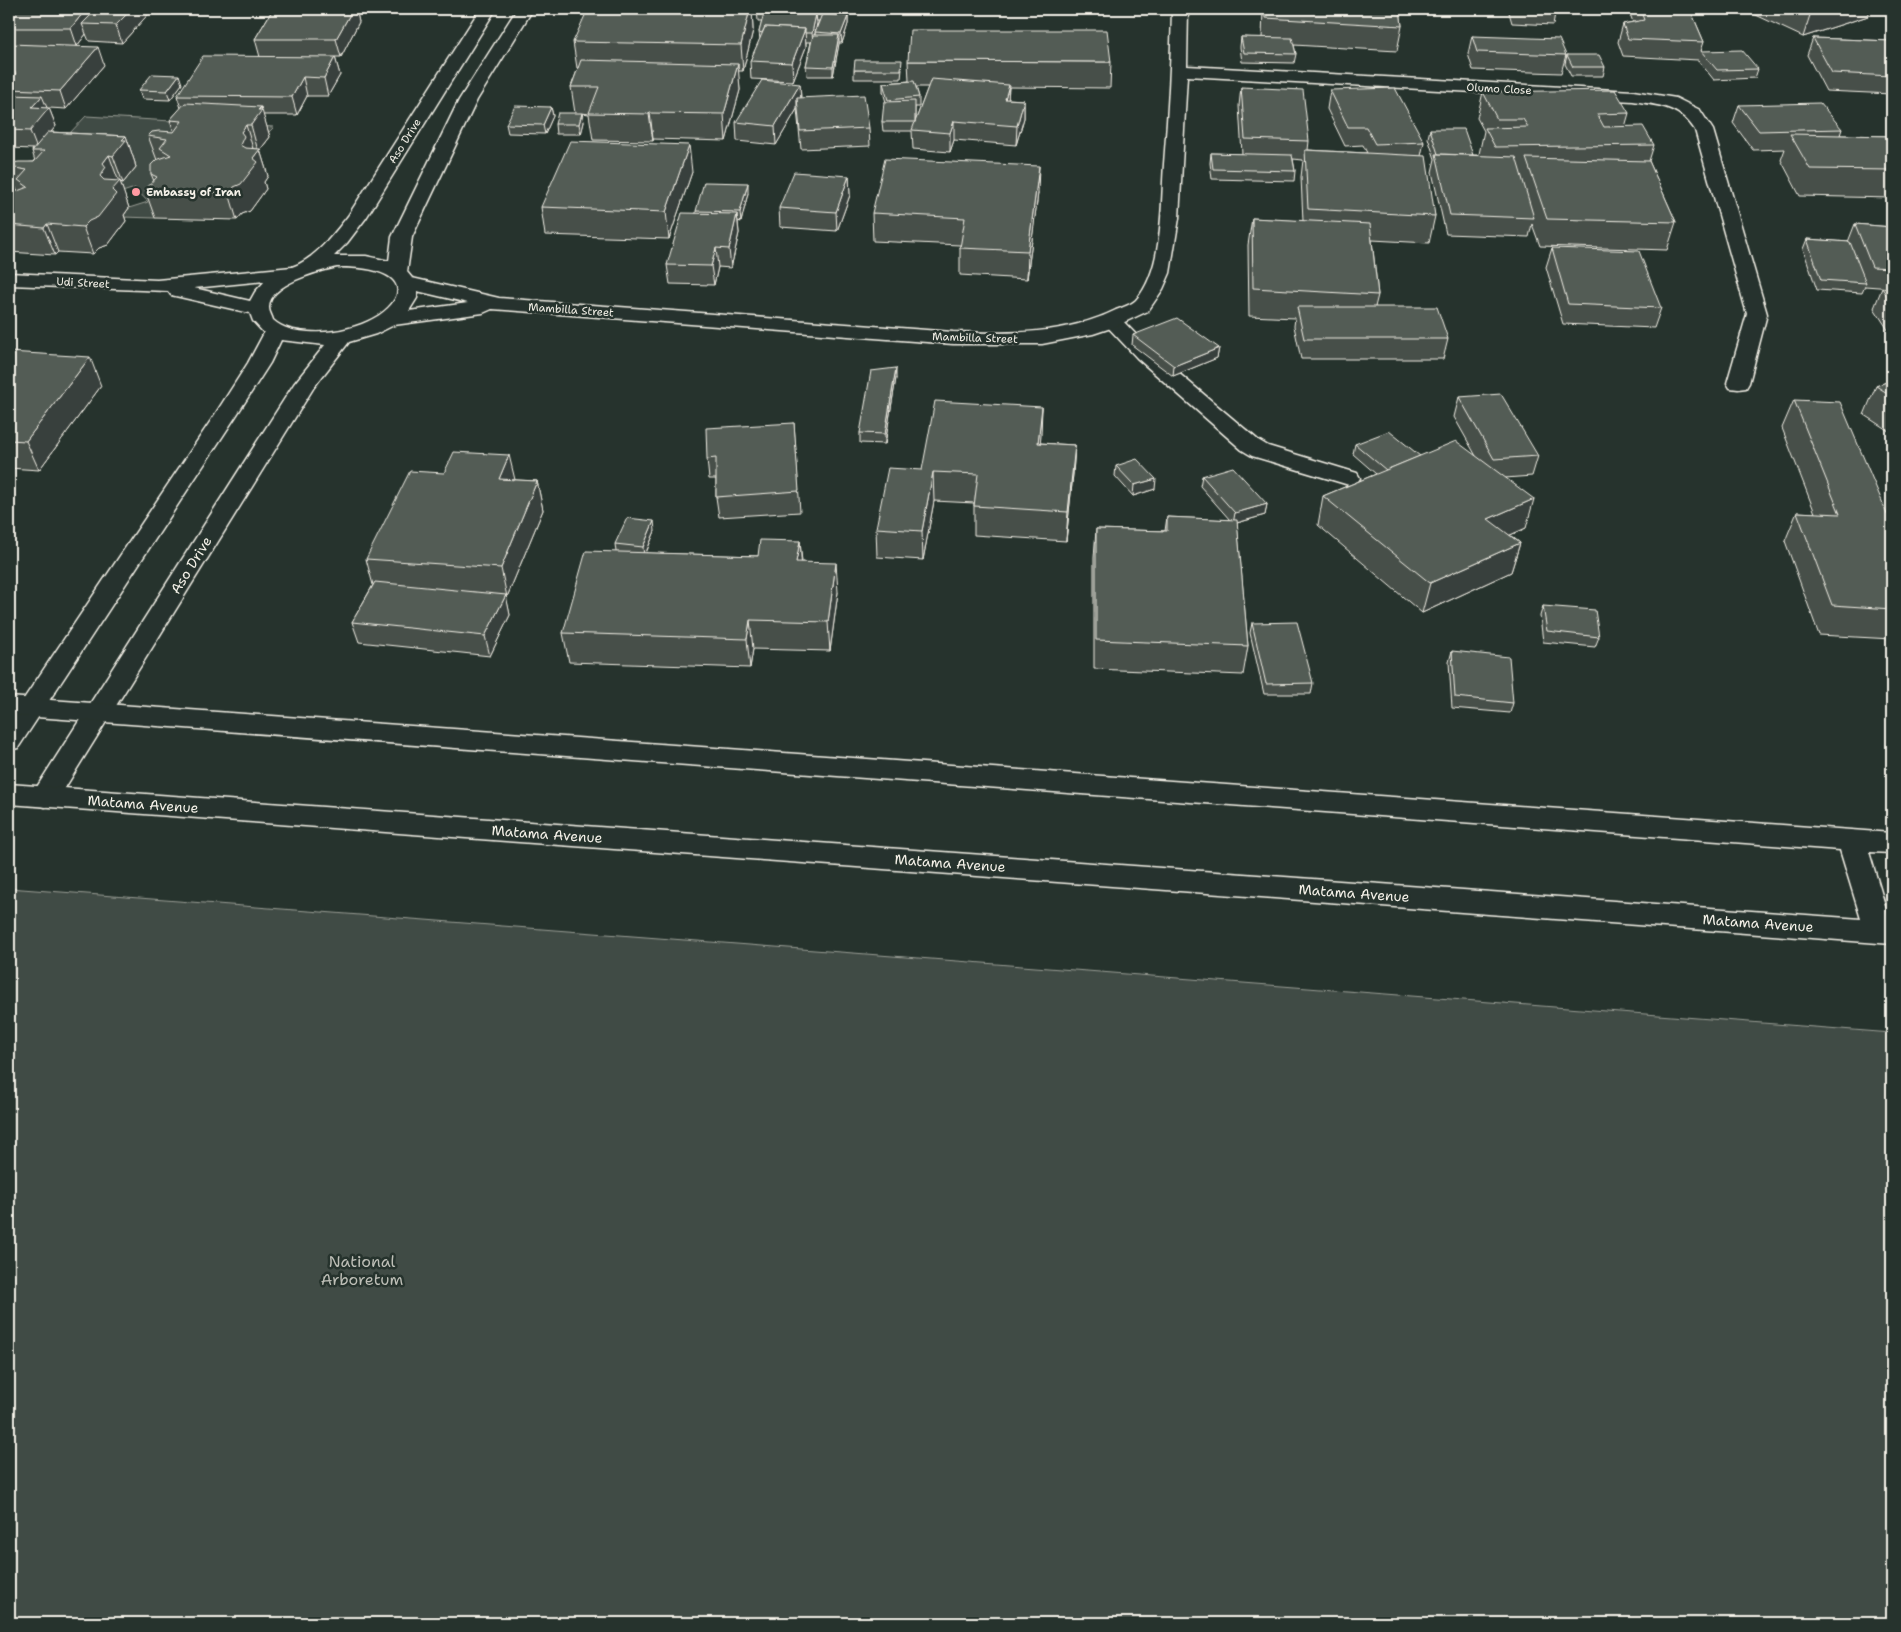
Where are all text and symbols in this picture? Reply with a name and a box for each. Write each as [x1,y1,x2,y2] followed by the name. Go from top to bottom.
[1466,80,1532,98] street label: Olumo Close
[385,116,425,166] street label: Aso Drive
[146,185,242,200] place label: Embassy of Iran
[130,186,142,198] marker: Embassy of Iran
[56,274,110,292] street label: Udi Street
[528,300,614,320] street label: Mambilla Street
[932,329,1018,347] street label: Mambilla Street
[166,533,216,597] street label: Aso Drive
[87,791,199,817] street label: Matama Avenue
[491,821,603,847] street label: Matama Avenue
[894,850,1006,876] street label: Matama Avenue
[1298,880,1410,906] street label: Matama Avenue
[1702,910,1814,936] street label: Matama Avenue
[321,1251,403,1290] park label: National Arboretum

